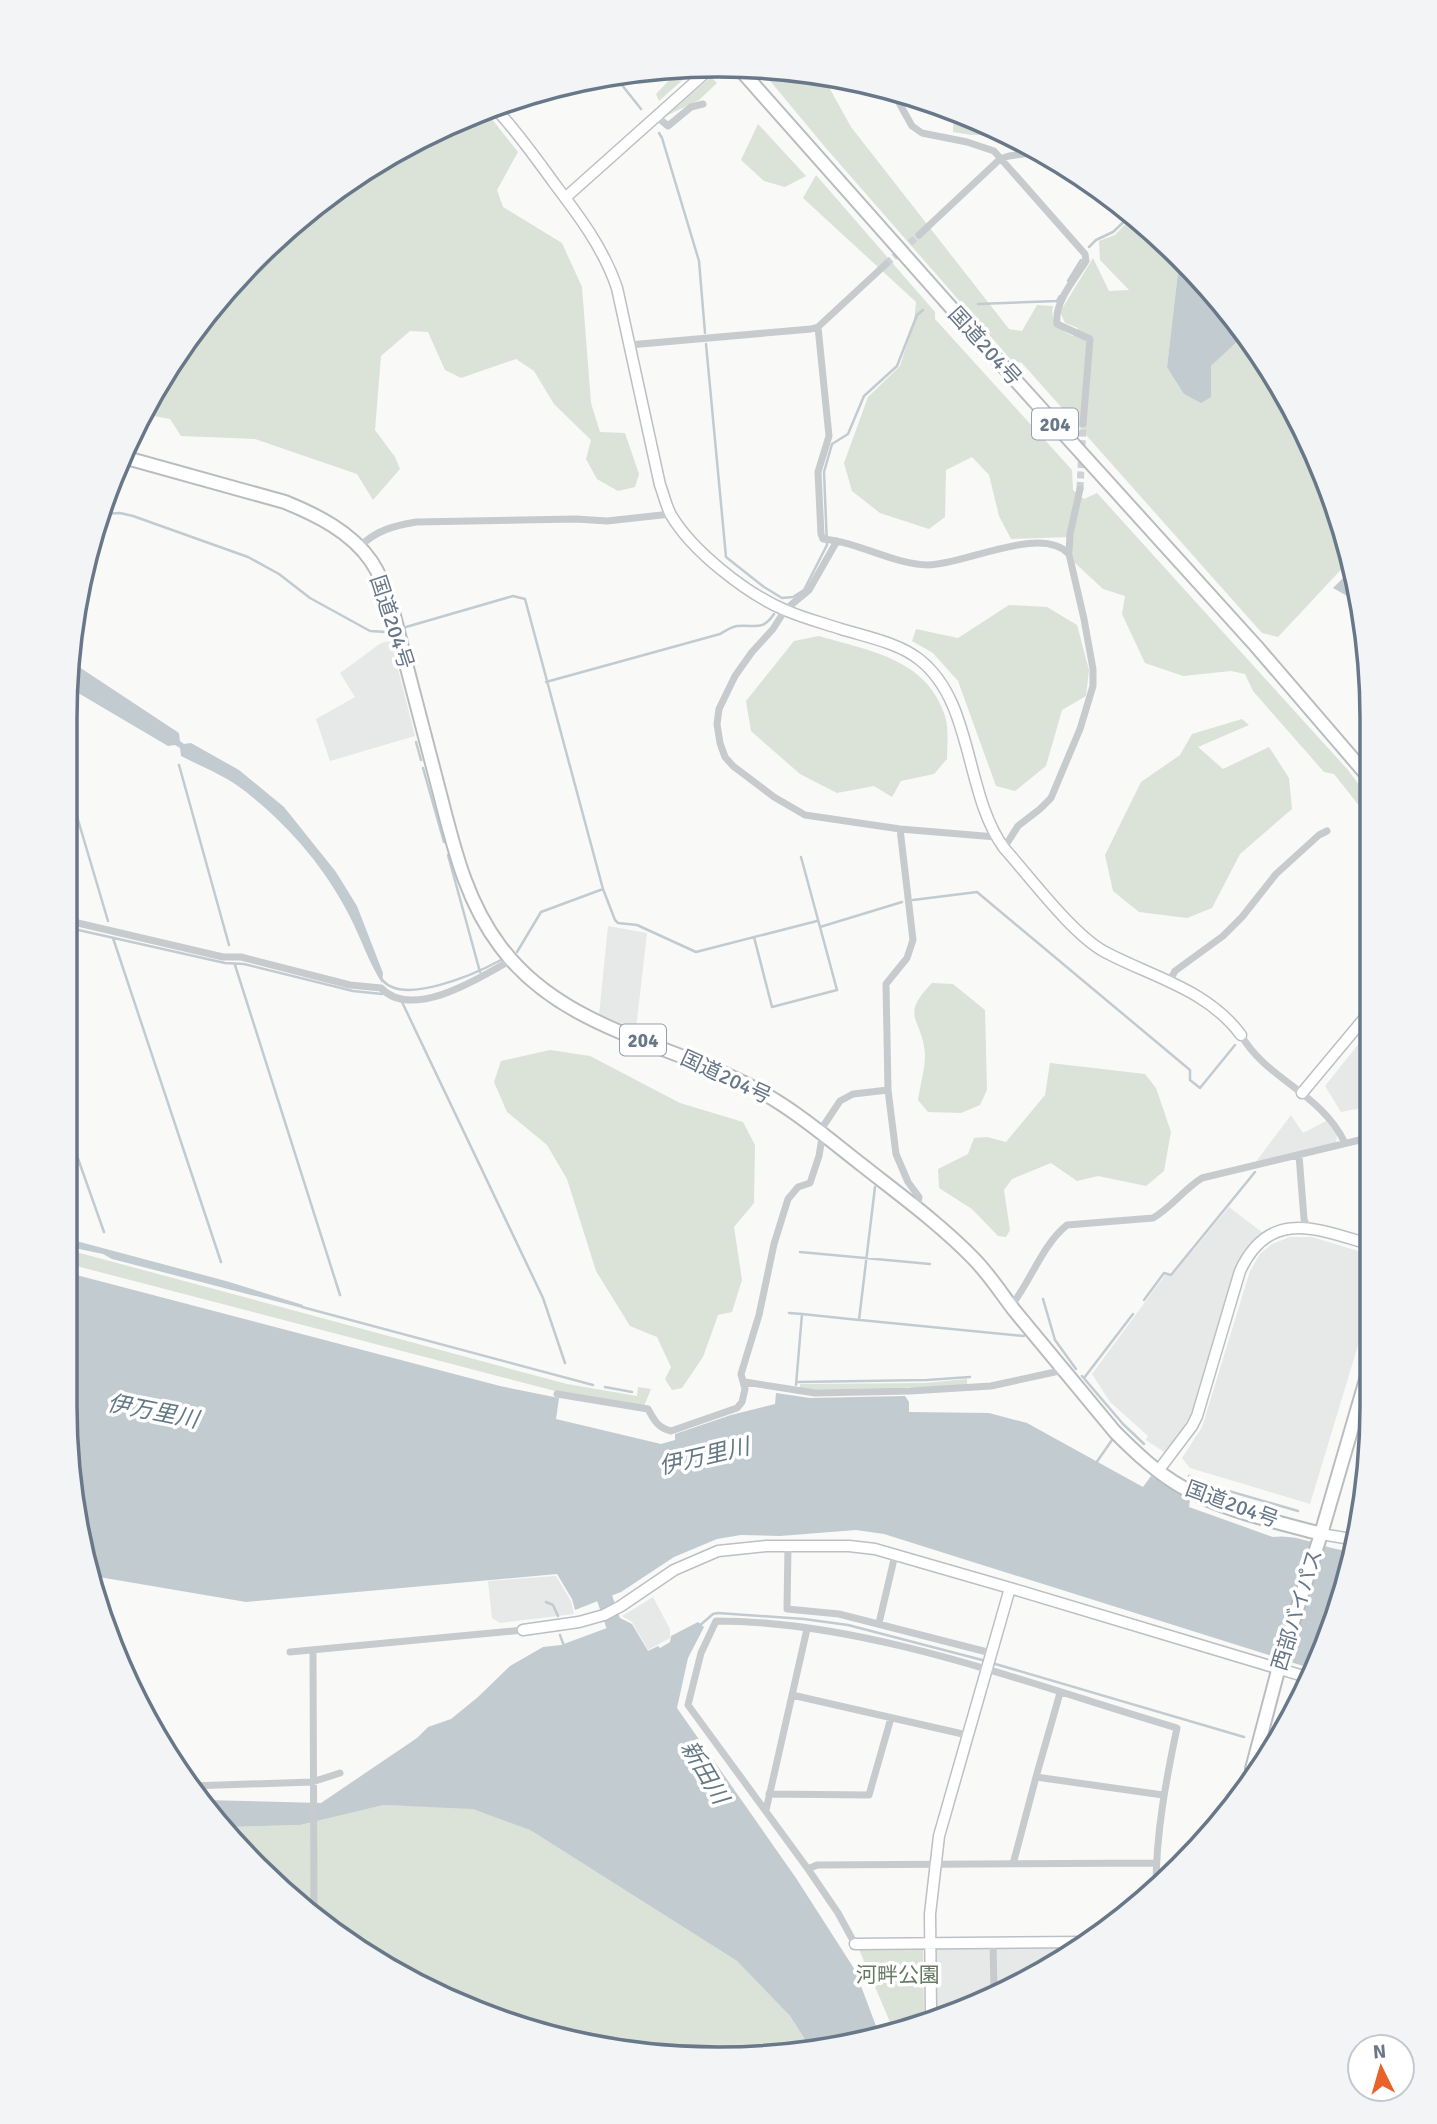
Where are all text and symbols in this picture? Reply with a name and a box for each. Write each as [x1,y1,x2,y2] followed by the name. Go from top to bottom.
[943,301,1027,391] street label: 国道204号
[1032,408,1078,440] road number: 204
[365,572,419,672] street label: 国道204号
[620,1024,666,1056] road number: 204
[677,1045,775,1109] street label: 国道204号
[105,1388,204,1435] water label: 伊万里川
[656,1431,755,1481] water label: 伊万里川
[1182,1475,1282,1533] street label: 国道204号
[1266,1546,1328,1674] street label: 西部バイパス
[674,1735,736,1812] water label: 新田川
[856,1962,940,1988] park label: 河畔公園
[1346,2033,1416,2103] north arrow
[1372,2040,1387,2065] text: N

